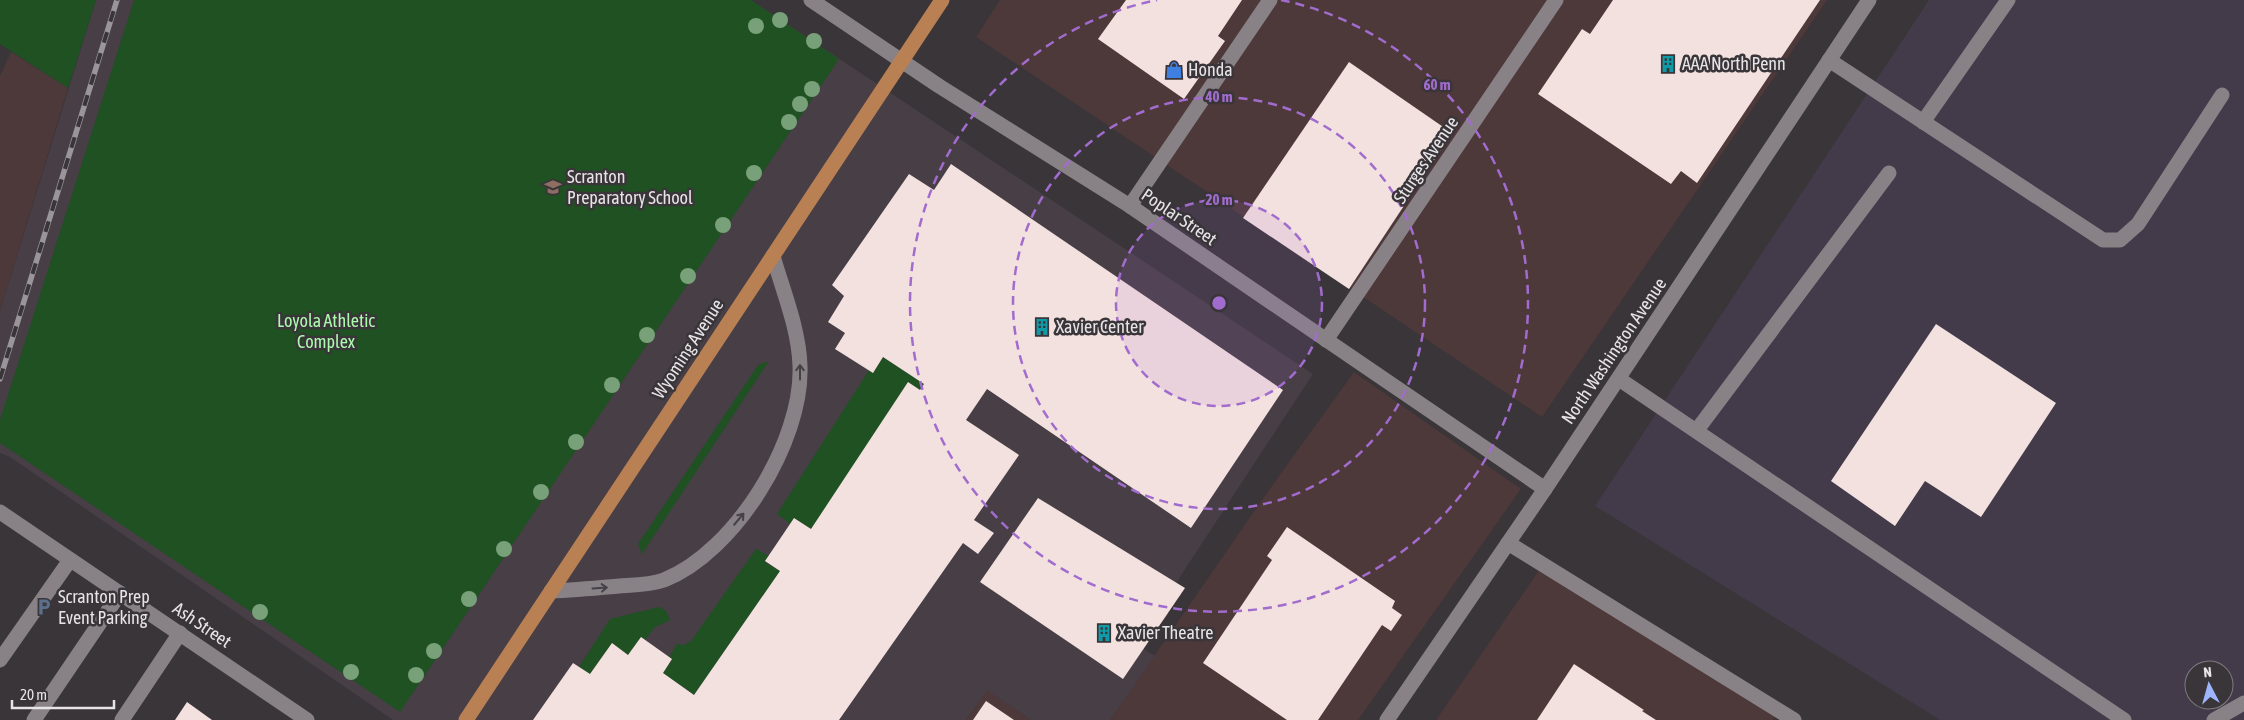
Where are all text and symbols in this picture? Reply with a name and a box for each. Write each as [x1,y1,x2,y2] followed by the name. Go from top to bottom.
[1682,53,1786,74] place label: AAA North Penn
[1658,54,1678,74] building icon: AAA North Penn
[1188,59,1233,80] place label: Honda
[1164,60,1184,80] shop icon: Honda
[1424,76,1451,93] text: 60 m
[1205,88,1233,105] text: 40 m
[1389,112,1462,207] street label: Sturges Avenue
[567,166,693,208] place label: Scranton Preparatory School
[543,177,563,197] school or university icon: Scranton Preparatory School
[1138,184,1221,249] street label: Poplar Street
[1206,191,1233,208] text: 20 m
[1557,274,1670,428] street label: North Washington Avenue
[1210,294,1228,312] centre of rings
[648,295,728,403] street label: Wyoming Avenue
[277,310,375,352] park label: Loyola Athletic Complex
[1056,316,1144,337] place label: Xavier Center
[1032,317,1052,337] building icon: Xavier Center
[795,364,805,380] one-way arrow
[733,513,744,526] one-way arrow
[591,583,607,592] one-way arrow
[58,586,150,628] place label: Scranton Prep Event Parking
[34,597,54,617] parking icon: Scranton Prep Event Parking
[169,597,235,652] street label: Ash Street
[1118,622,1213,643] place label: Xavier Theatre
[1094,623,1114,643] building icon: Xavier Theatre
[2184,660,2234,710] north arrow
[2203,664,2213,680] text: N
[12,678,115,710] scale bar
[20,686,47,703] text: 20 m

